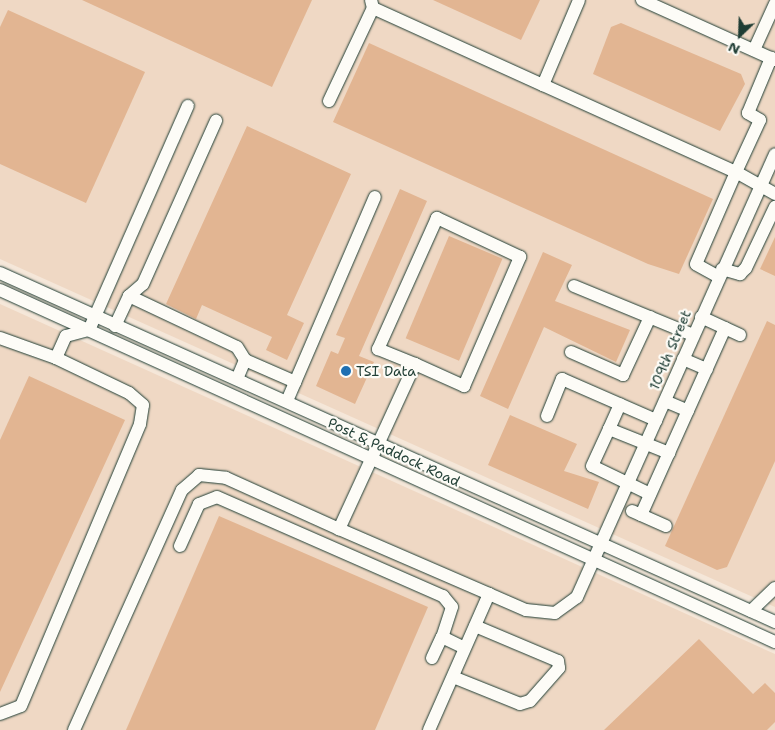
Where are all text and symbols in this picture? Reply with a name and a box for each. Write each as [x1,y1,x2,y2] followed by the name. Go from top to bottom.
[715,10,765,60] north arrow
[725,38,743,59] text: N
[646,308,694,392] street label: 109th Street
[356,363,416,379] place label: TSI Data
[340,365,352,377] marker: TSI Data
[325,414,463,490] street label: Post & Paddock Road

